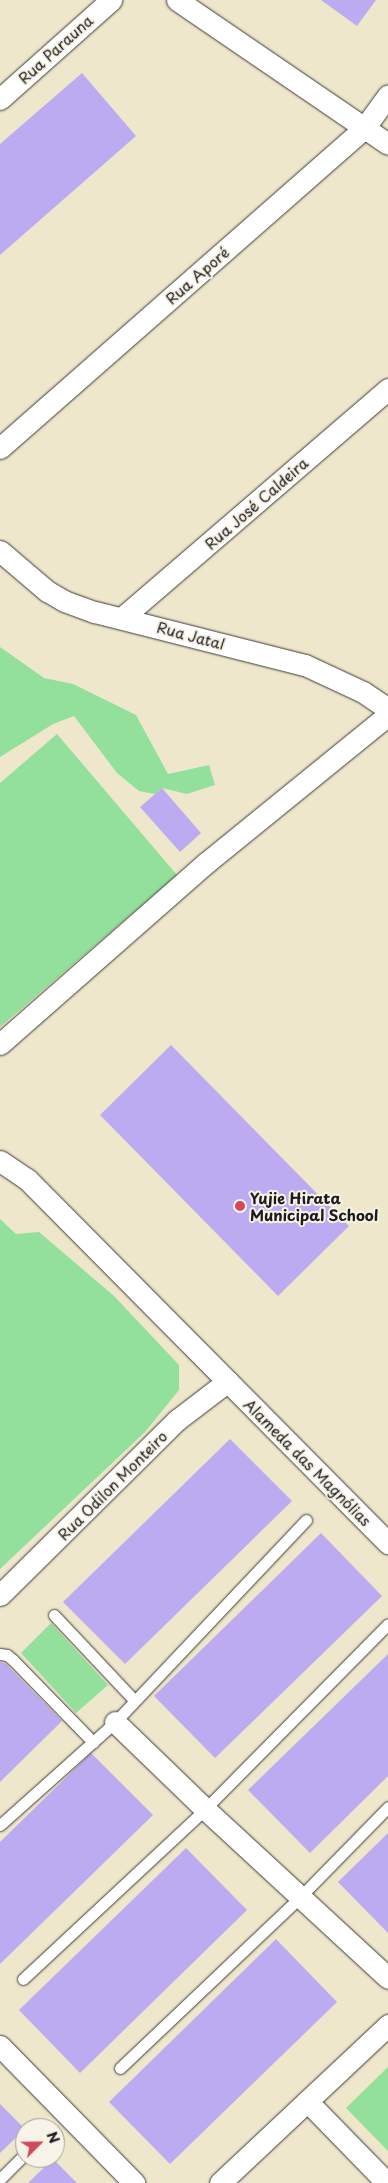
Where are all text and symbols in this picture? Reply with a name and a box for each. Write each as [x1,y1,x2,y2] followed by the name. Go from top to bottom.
[14,11,96,87] street label: Rua Parauna
[162,243,232,307] street label: Rua Aporé
[201,453,311,553] street label: Rua José Caldeira
[155,617,227,653] street label: Rua Jatal
[250,1188,379,1223] place label: Yujie Hirata Municipal School
[234,1200,246,1212] marker: Yujie Hirata Municipal School
[241,1395,375,1529] street label: Alameda das Magnólias
[53,1426,171,1544] street label: Rua Odilon Monteiro
[15,2118,65,2168] north arrow
[42,2128,65,2147] text: N

